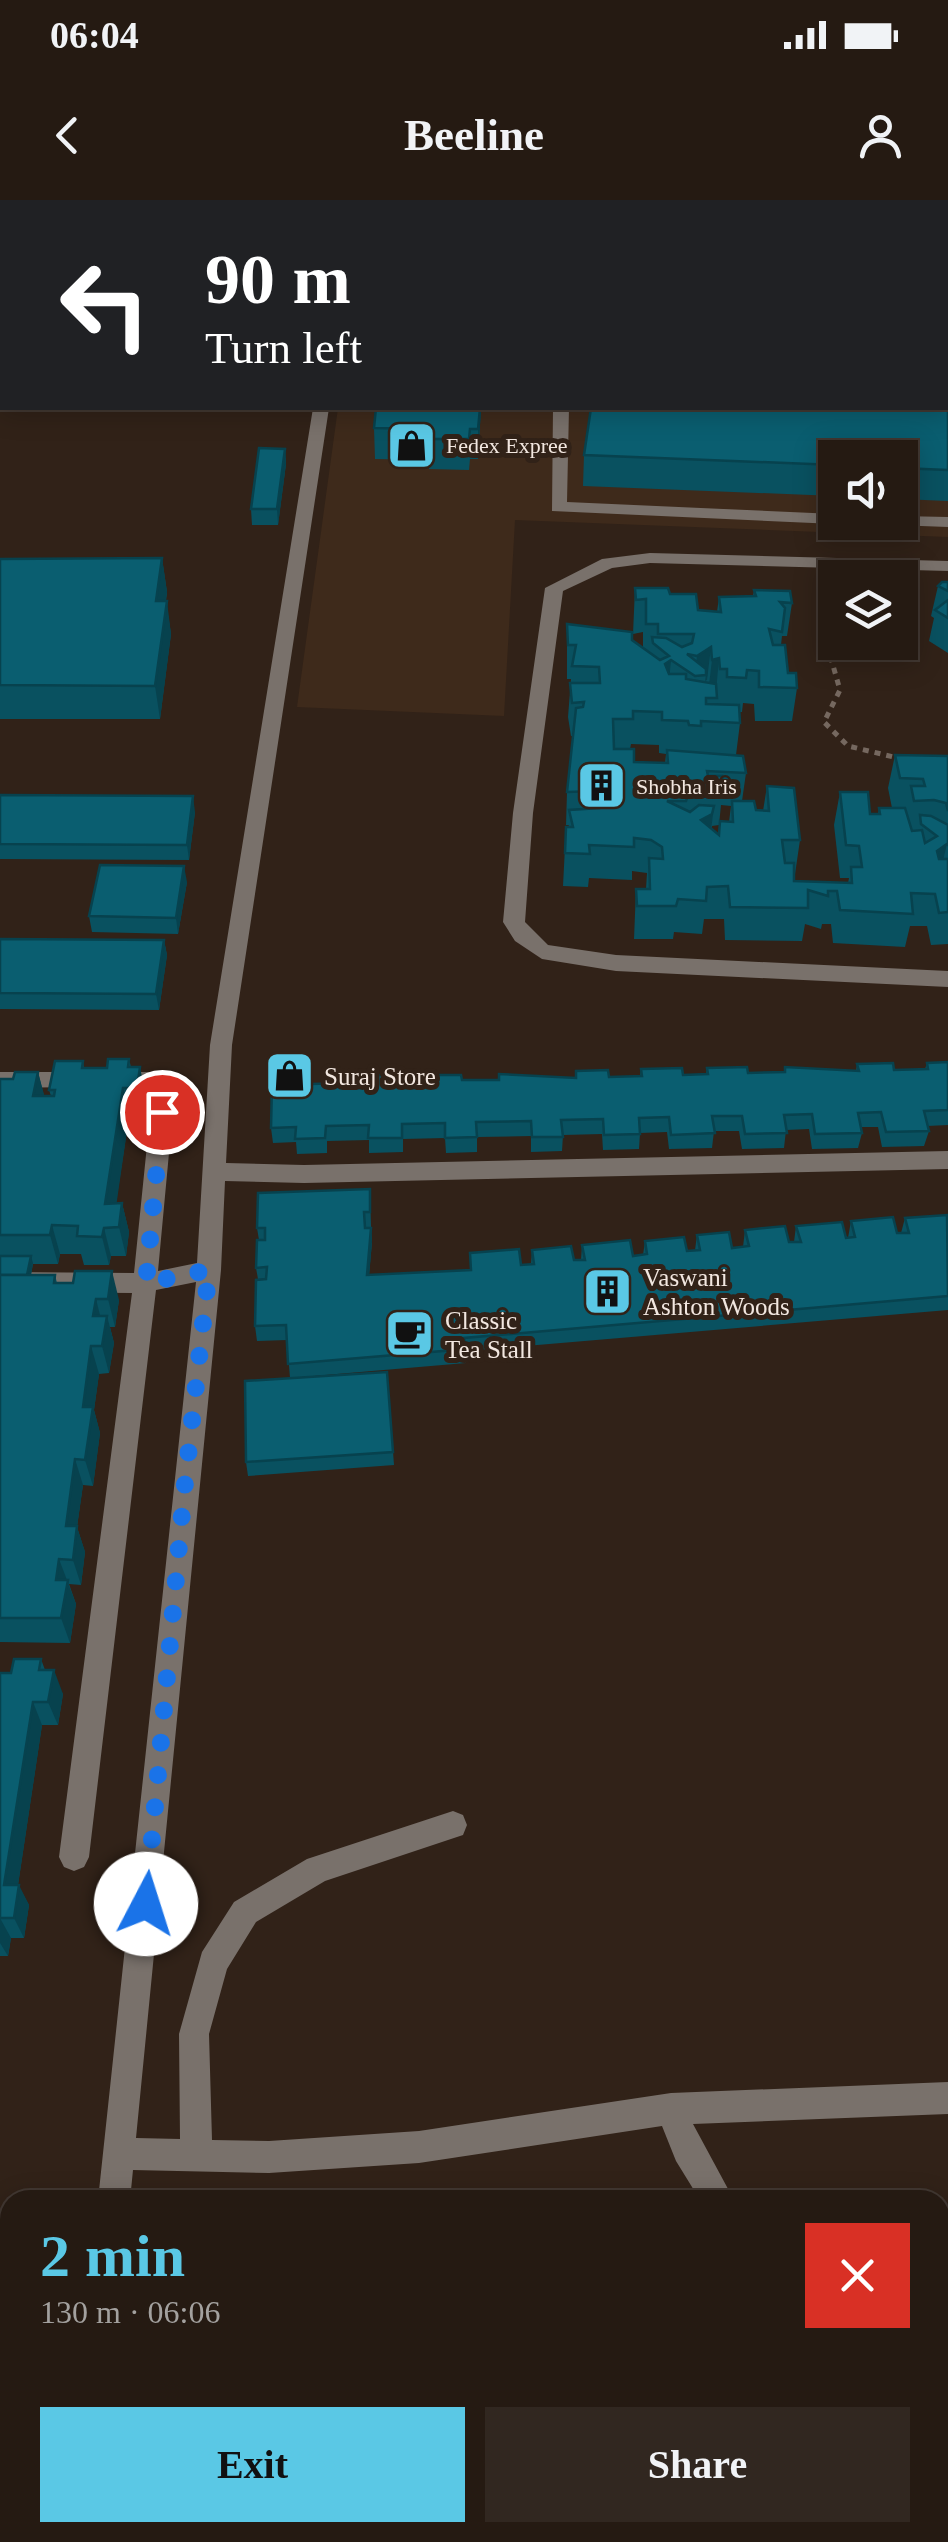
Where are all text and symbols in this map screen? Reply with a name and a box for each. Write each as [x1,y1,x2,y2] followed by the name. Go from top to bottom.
[50,14,139,56] text: 06:04
[40,108,95,163] icon: back
[853,108,908,163] icon: person
[404,110,544,160] text: Beeline
[40,240,170,370] icon: left
[205,241,351,318] text: 90 m
[205,323,362,373] text: Turn left
[385,419,437,471] shop icon: Fedex Expree
[446,433,568,458] place label: Fedex Expree
[818,440,918,660] map controls
[818,440,918,540] button: sound
[818,560,918,660] button: layers
[575,760,627,812] building icon: Shobha Iris
[636,774,737,799] place label: Shobha Iris
[263,1050,315,1102] shop icon: Suraj Store
[324,1063,436,1090] place label: Suraj Store
[120,1070,205,1155] pin
[135,1085,190,1140] icon: arrive
[643,1264,790,1320] place label: Vaswani Ashton Woods
[582,1265,634,1317] building icon: Vaswani Ashton Woods
[445,1307,533,1363] place label: Classic Tea Stall
[384,1308,436,1360] cafe icon: Classic Tea Stall
[94,1852,198,1956] position arrow
[40,2223,185,2289] text: 2 min
[805,2223,910,2328] button: close
[40,2294,220,2330] text: 130 m · 06:06
[40,2407,465,2522] button: Exit
[485,2407,910,2522] button: Share

